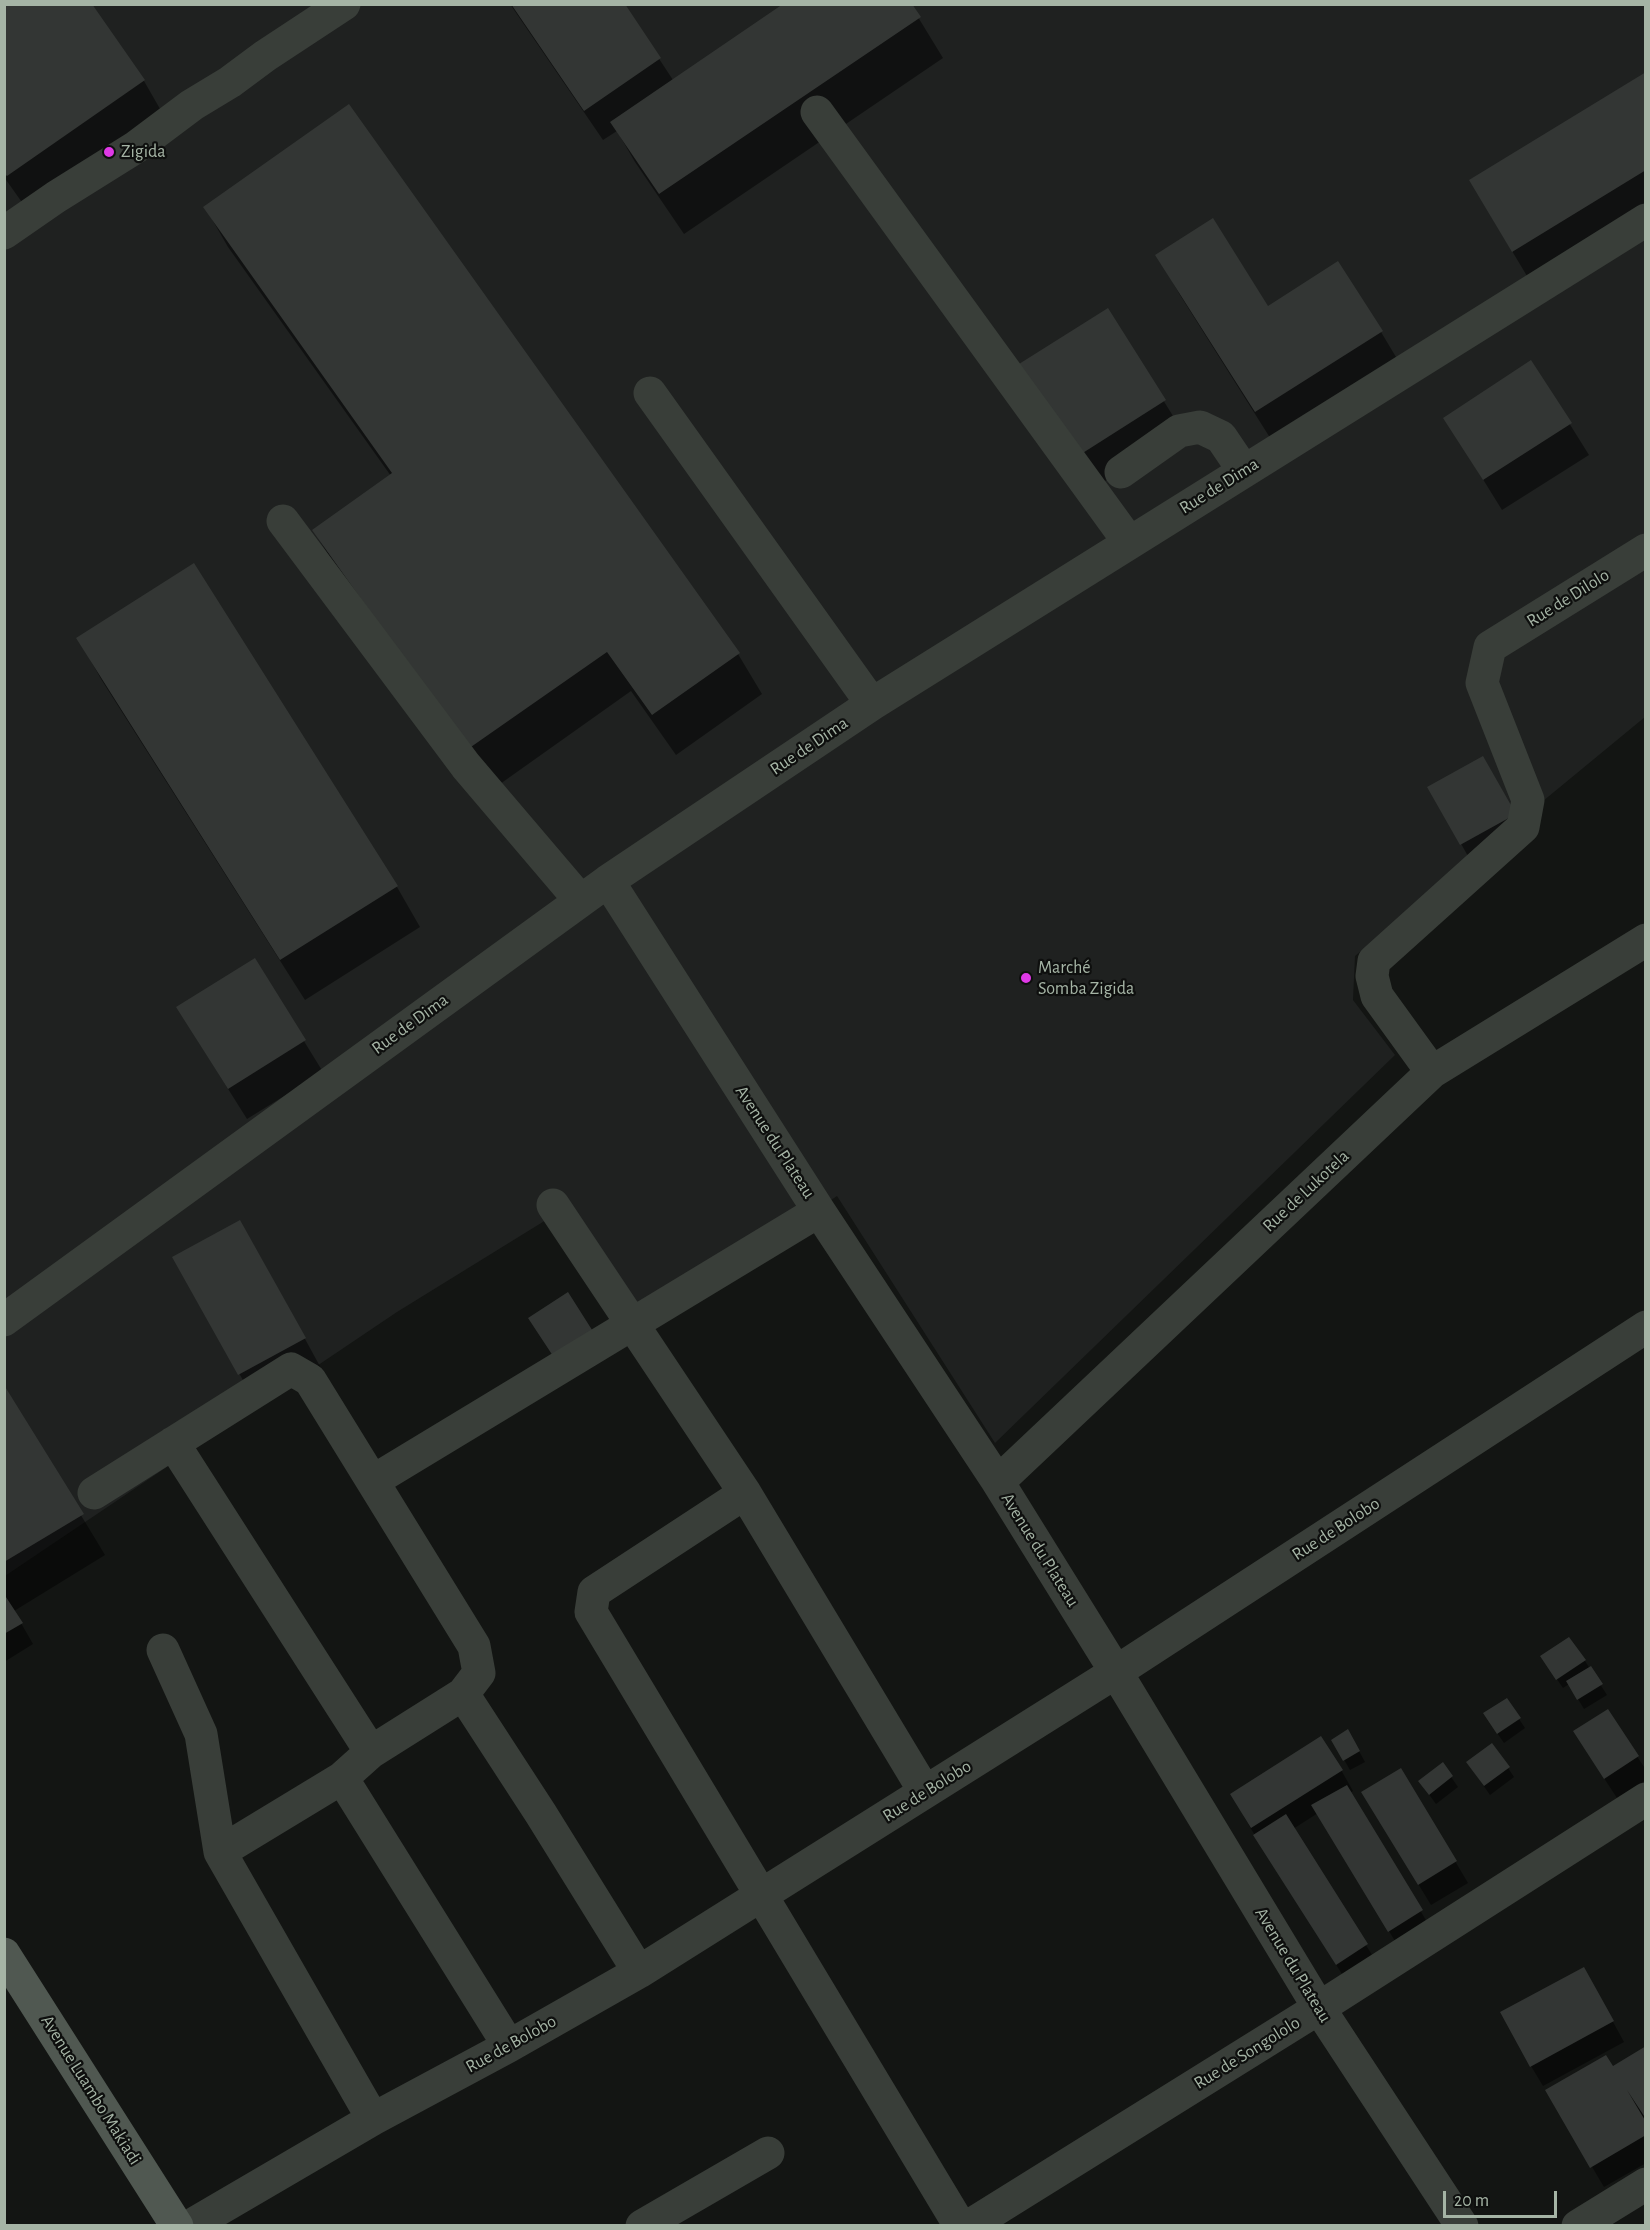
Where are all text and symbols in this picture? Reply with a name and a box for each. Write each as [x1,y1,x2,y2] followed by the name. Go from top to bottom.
[121,141,166,163] place label: Zigida
[102,145,116,159] marker: Zigida
[1175,453,1263,519] street label: Rue de Dima
[1523,564,1613,632] street label: Rue de Dilolo
[766,712,852,780] street label: Rue de Dima
[1038,957,1134,1000] place label: Marché Somba Zigida
[1019,971,1033,985] marker: Marché Somba Zigida
[368,989,452,1059] street label: Rue de Dima
[730,1081,820,1203] street label: Avenue du Plateau
[1258,1145,1354,1237] street label: Rue de Lukotela
[996,1489,1084,1611] street label: Avenue du Plateau
[1288,1493,1384,1565] street label: Rue de Bolobo
[879,1755,975,1827] street label: Rue de Bolobo
[1250,1904,1336,2026] street label: Avenue du Plateau
[462,2010,560,2078] street label: Rue de Bolobo
[36,2011,146,2169] street label: Avenue Luambo Makiadi
[1190,2012,1304,2094] street label: Rue de Songololo
[1446,2179,1560,2217] scale bar
[1454,2192,1489,2210] text: 20 m

